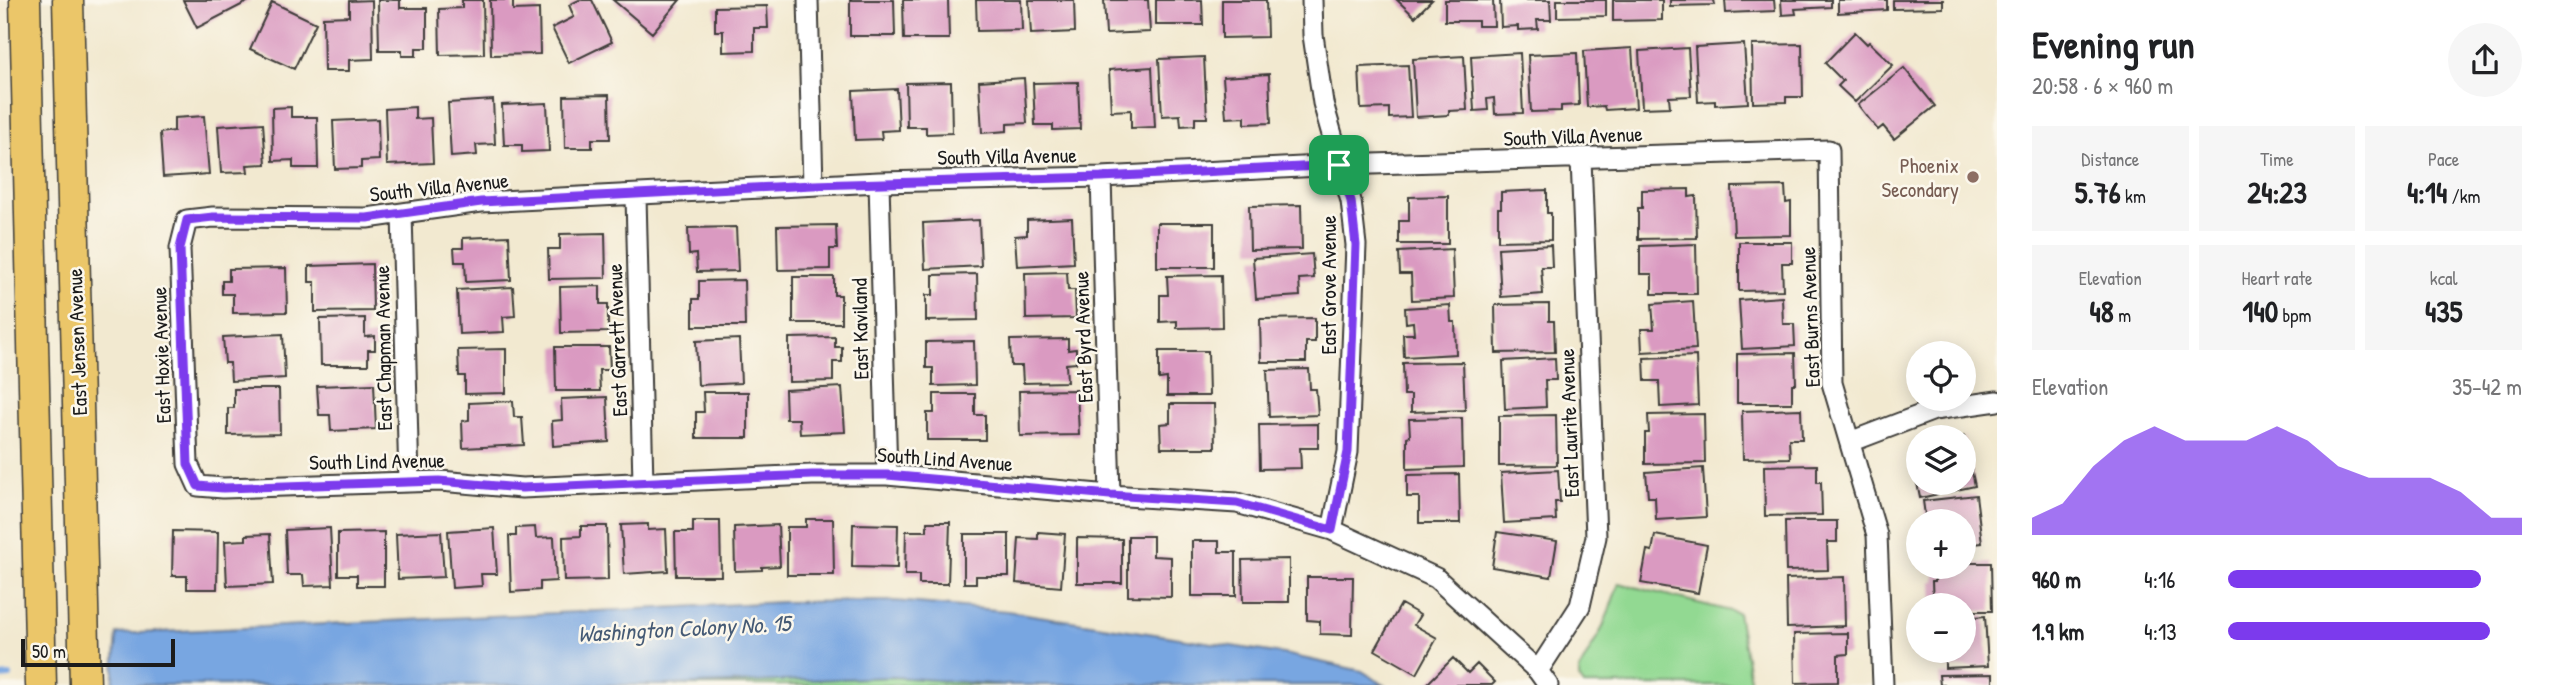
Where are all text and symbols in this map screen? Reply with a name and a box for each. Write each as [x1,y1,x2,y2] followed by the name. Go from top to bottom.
[2032,18,2195,70] text: Evening run
[2448,23,2522,97] button: share
[2032,70,2173,101] text: 20:58 · 6 × 960 m
[1503,119,1643,153] street label: South Villa Avenue
[1309,135,1369,195] pin
[937,140,1077,172] street label: South Villa Avenue
[1320,146,1358,184] icon: arrive
[2081,146,2139,172] text: Distance
[2260,146,2294,172] text: Time
[2428,146,2459,172] text: Pace
[1882,151,1959,204] place label: Phoenix Secondary
[368,165,510,209] street label: South Villa Avenue
[1965,169,1981,185] marker: Phoenix Secondary
[2075,172,2121,212] text: 5.76
[2247,172,2307,212] text: 24:23
[2407,172,2447,212] text: 4:14
[2121,183,2146,209] text: km
[2447,183,2480,209] text: /km
[1314,215,1343,355] street label: East Grove Avenue
[1793,246,1827,388] street label: East Burns Avenue
[600,263,634,417] street label: East Garrett Avenue
[367,265,399,431] street label: East Chapman Avenue
[2079,265,2142,291] text: Elevation
[2242,265,2312,291] text: Heart rate
[2430,265,2458,291] text: kcal
[60,268,94,416] street label: East Jensen Avenue
[1066,271,1100,403] street label: East Byrd Avenue
[845,278,875,380] street label: East Kaviland
[144,286,178,424] street label: East Hoxie Avenue
[2090,291,2114,331] text: 48
[2243,291,2278,331] text: 140
[2425,291,2462,331] text: 435
[2114,302,2131,328] text: m
[2278,302,2311,328] text: bpm
[1906,341,1976,663] map controls
[1906,341,1976,411] button: locate
[1552,348,1586,498] street label: East Laurite Avenue
[2032,371,2108,402] text: Elevation
[2452,371,2522,402] text: 35–42 m
[1906,425,1976,495] button: layers
[876,440,1014,478] street label: South Lind Avenue
[309,445,445,477] street label: South Lind Avenue
[1906,509,1976,579] button: +
[2032,564,2081,595] text: 960 m
[2144,564,2176,595] text: 4:16
[1906,593,1976,663] button: −
[577,607,794,650] water label: Washington Colony No. 15
[2032,616,2084,647] text: 1.9 km
[2144,616,2177,647] text: 4:13
[21,636,175,668] scale bar
[32,638,66,664] text: 50 m

